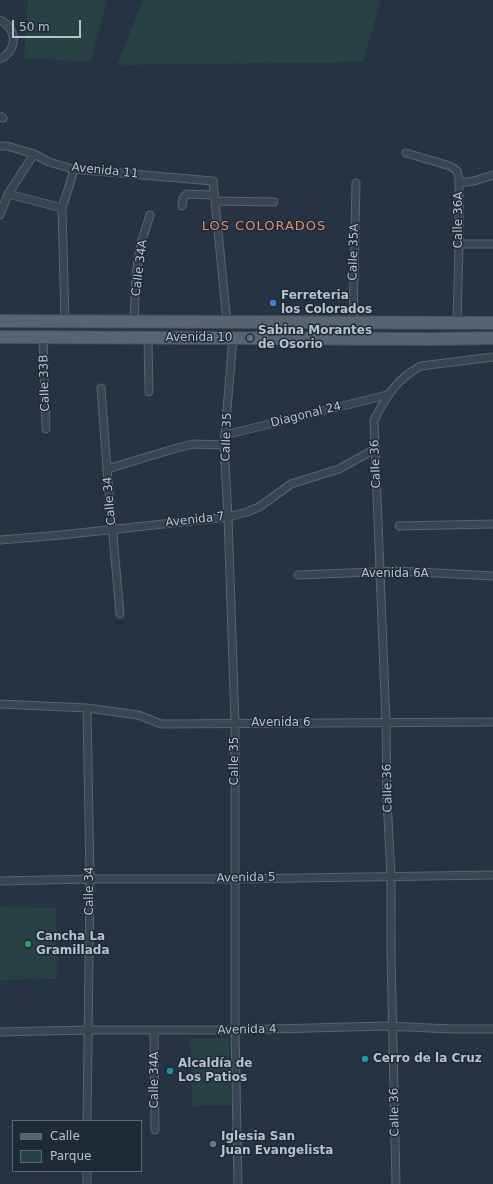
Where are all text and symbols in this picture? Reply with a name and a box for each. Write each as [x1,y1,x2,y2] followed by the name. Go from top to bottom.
[14,12,83,38] scale bar
[19,20,50,34] text: 50 m
[71,160,139,182] street label: Avenida 11
[452,191,466,249] street label: Calle 36A
[202,219,326,235] district label: LOS COLORADOS
[346,223,362,281] street label: Calle 35A
[129,239,151,297] street label: Calle 34A
[281,289,372,317] place label: Ferreteria los Colorados
[268,298,278,308] marker: Ferreteria los Colorados
[258,324,372,352] place label: Sabina Morantes de Osorio
[166,331,232,345] street label: Avenida 10
[245,333,255,343] marker: Sabina Morantes de Osorio
[37,354,53,412] street label: Calle 33B
[269,399,343,431] street label: Diagonal 24
[219,412,235,462] street label: Calle 35
[368,439,384,489] street label: Calle 36
[101,476,119,526] street label: Calle 34
[165,510,225,530] street label: Avenida 7
[361,567,429,581] street label: Avenida 6A
[251,716,311,730] street label: Avenida 6
[228,737,242,785] street label: Calle 35
[380,763,396,813] street label: Calle 36
[83,867,97,915] street label: Calle 34
[216,870,276,886] street label: Avenida 5
[36,930,109,958] place label: Cancha La Gramillada
[23,939,33,949] marker: Cancha La Gramillada
[217,1022,277,1038] street label: Avenida 4
[148,1051,162,1109] street label: Calle 34A
[373,1052,482,1066] place label: Cerro de la Cruz
[360,1054,370,1064] marker: Cerro de la Cruz
[178,1057,252,1085] place label: Alcaldía de Los Patios
[165,1066,175,1076] marker: Alcaldía de Los Patios
[387,1087,403,1137] street label: Calle 36
[12,1120,142,1172] legend
[50,1129,80,1143] text: Calle
[221,1130,333,1158] place label: Iglesia San Juan Evangelista
[208,1139,218,1149] marker: Iglesia San Juan Evangelista
[50,1149,91,1163] text: Parque

